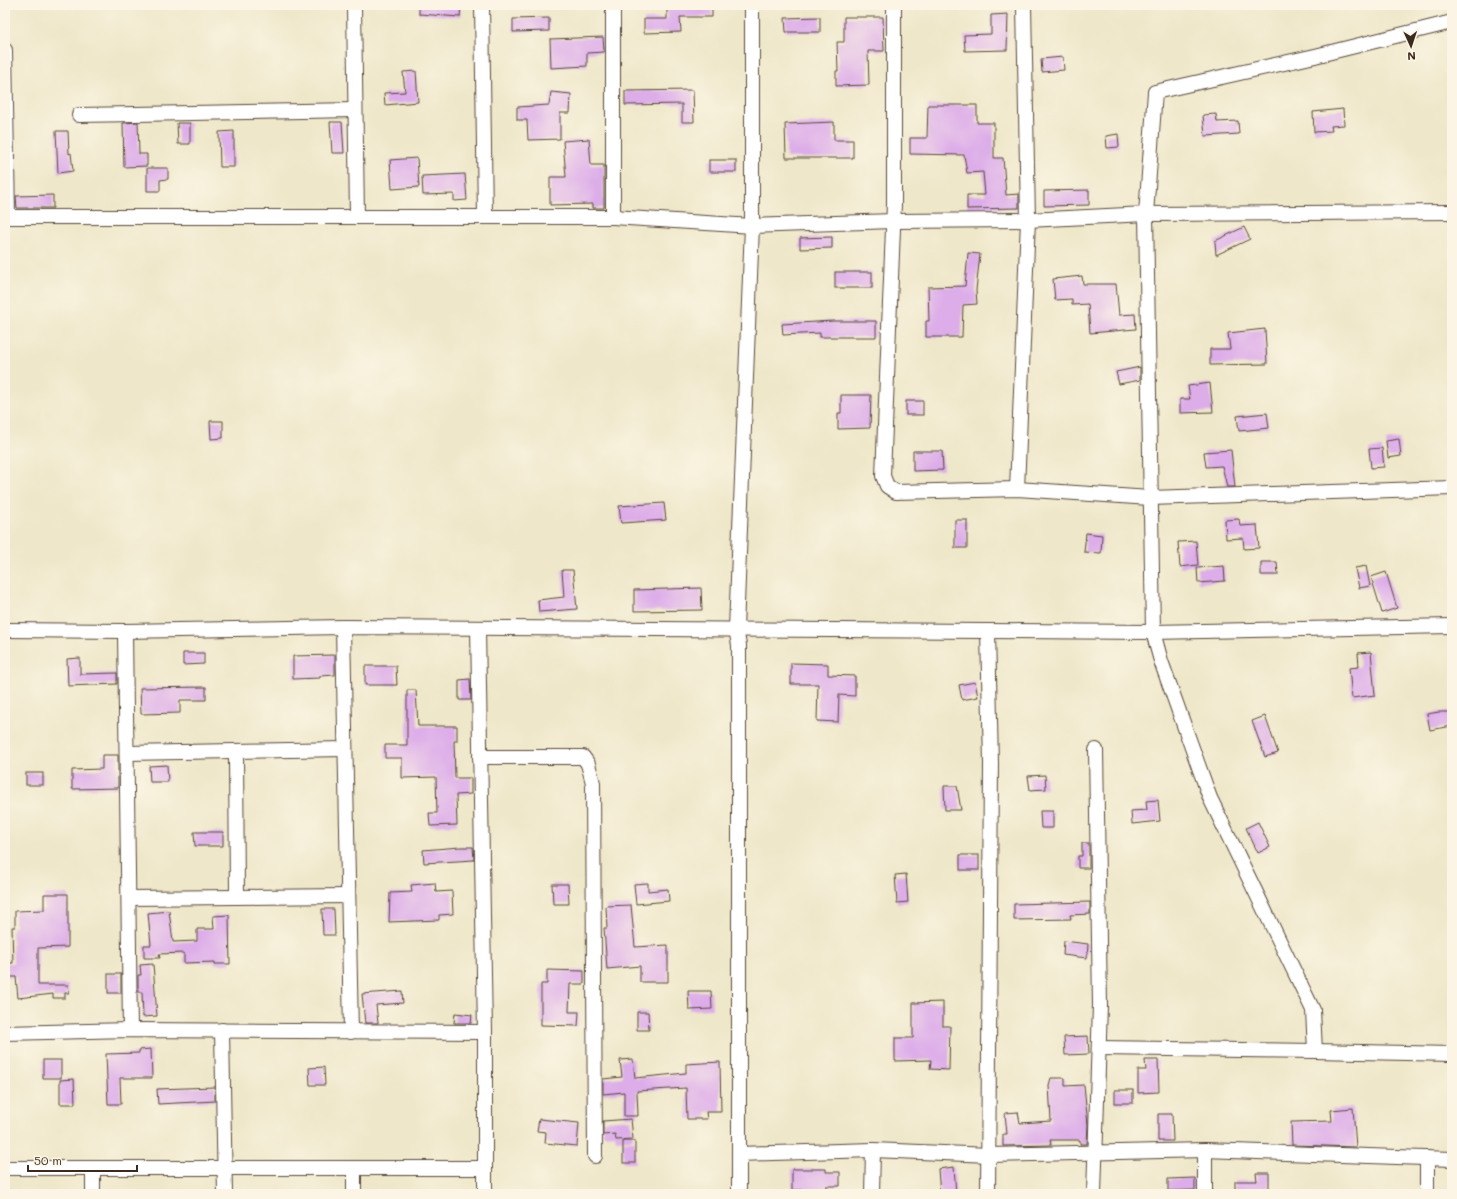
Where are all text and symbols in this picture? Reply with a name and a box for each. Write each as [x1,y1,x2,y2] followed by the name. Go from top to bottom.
[1391,26,1431,66] north arrow
[1407,49,1416,64] text: N
[28,1147,137,1173] scale bar
[34,1152,62,1168] text: 50 m

